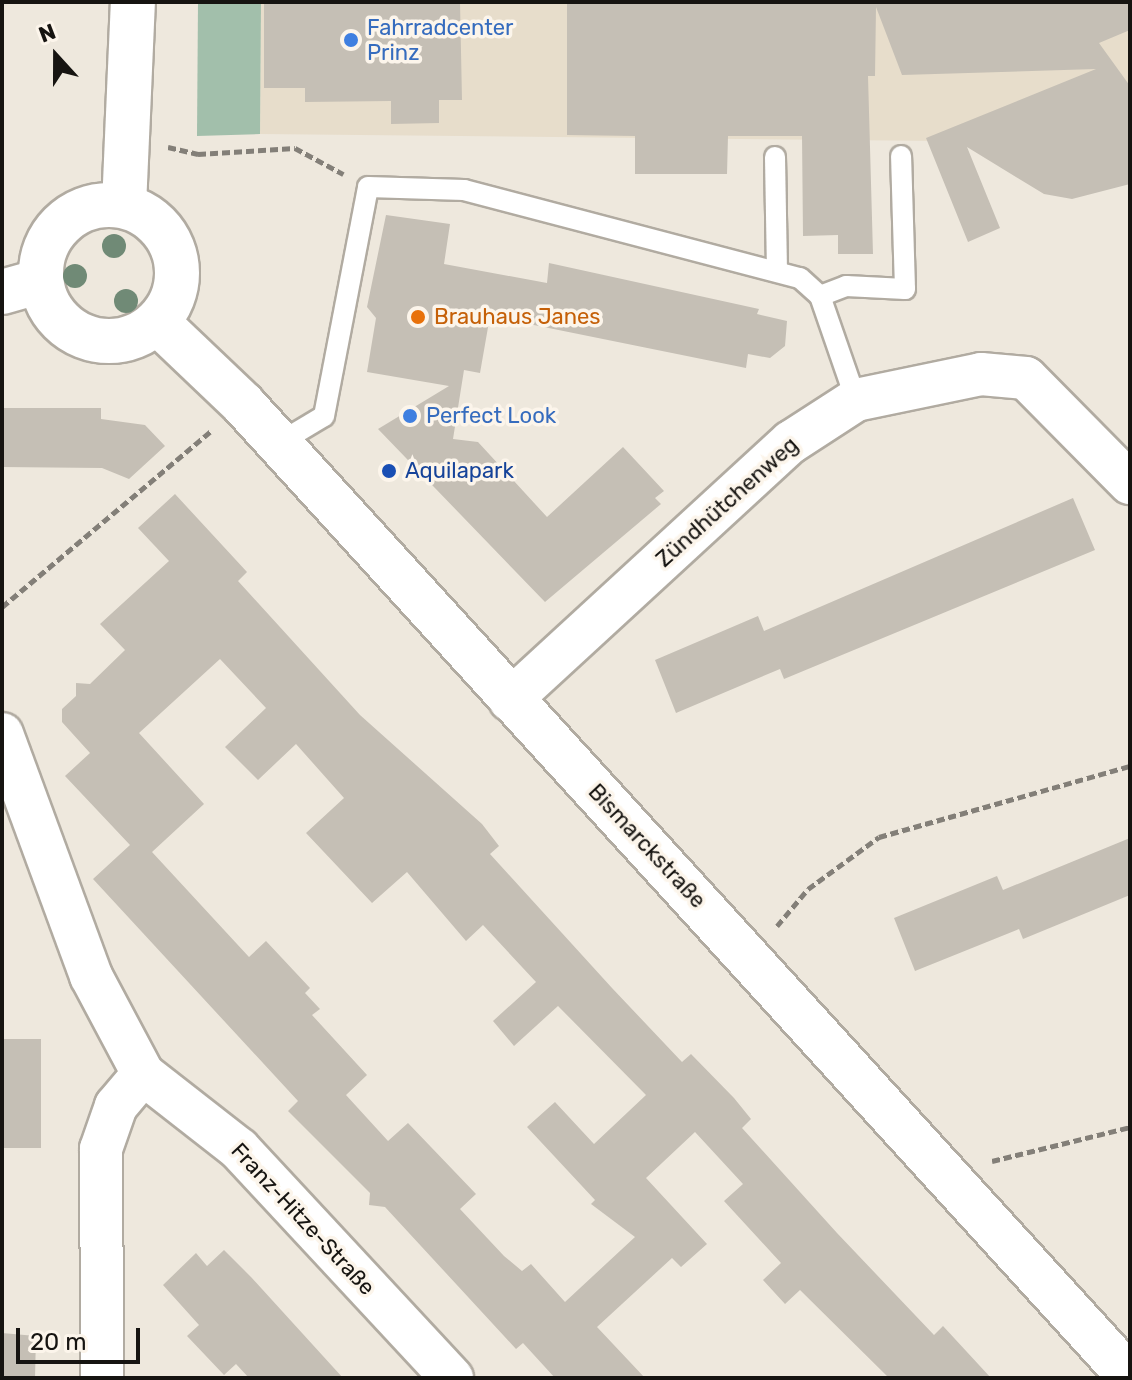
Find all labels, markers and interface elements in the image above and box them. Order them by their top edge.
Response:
place label: Fahrradcenter Prinz [367,14,513,66]
north arrow [16,16,96,96]
text: N [35,18,59,49]
marker: Fahrradcenter Prinz [342,31,360,49]
place label: Brauhaus Janes [434,304,601,330]
marker: Brauhaus Janes [409,308,427,326]
place label: Perfect Look [426,403,556,429]
marker: Perfect Look [401,407,419,425]
street label: Zündhütchenweg [651,431,803,573]
place label: Aquilapark [405,458,514,484]
marker: Aquilapark [380,462,398,480]
street label: Bismarckstraße [583,779,711,913]
street label: Franz-Hitze-Straße [226,1137,380,1301]
scale bar [20,1312,144,1362]
text: 20 m [30,1328,87,1356]

